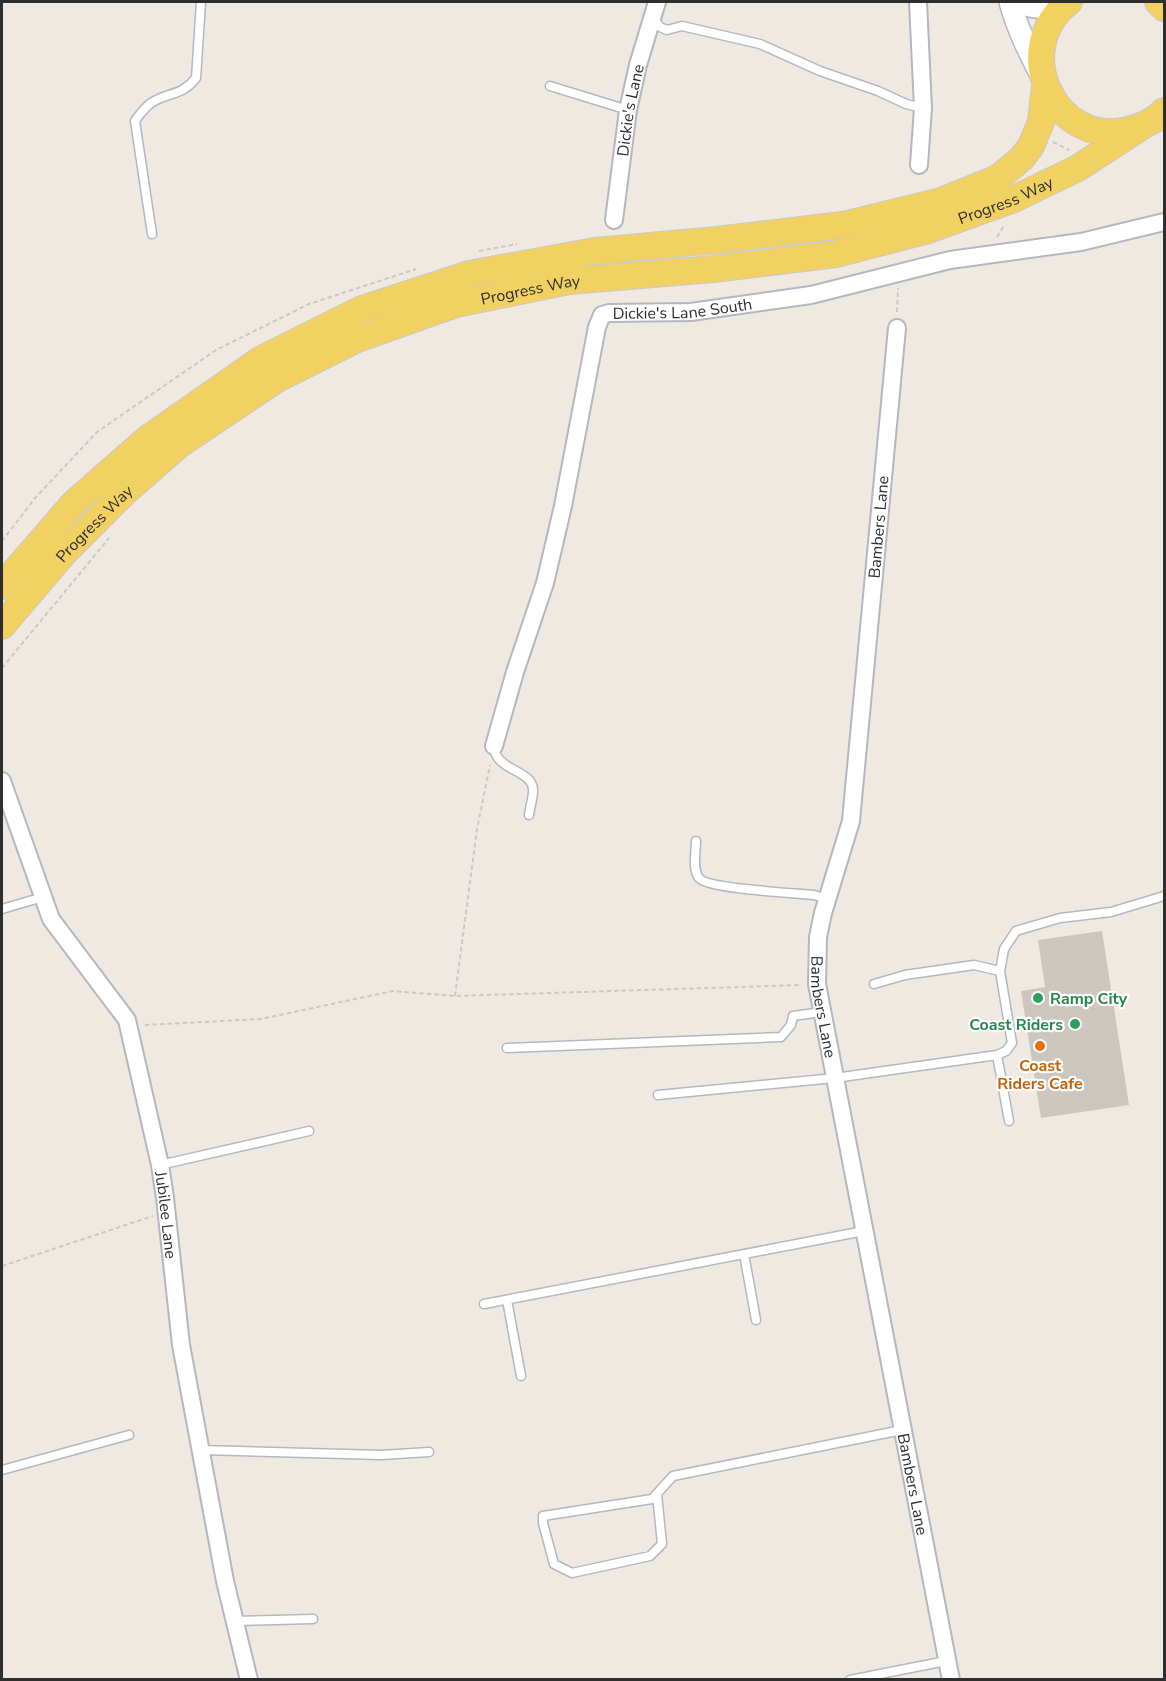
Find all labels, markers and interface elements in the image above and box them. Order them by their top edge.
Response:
street label: Dickie's Lane [612,62,650,158]
street label: Progress Way [955,171,1058,230]
street label: Progress Way [479,270,582,311]
street label: Dickie's Lane South [612,293,754,325]
street label: Bambers Lane [864,475,894,579]
street label: Progress Way [51,480,138,567]
street label: Bambers Lane [805,955,841,1060]
place label: Ramp City [1050,988,1128,1010]
marker: Ramp City [1031,991,1045,1005]
place label: Coast Riders [969,1014,1063,1036]
marker: Coast Riders [1068,1017,1082,1031]
marker: Coast Riders Cafe [1033,1039,1047,1053]
place label: Coast Riders Cafe [997,1055,1083,1095]
street label: Jubilee Lane [149,1169,182,1260]
street label: Bambers Lane [892,1431,933,1537]

